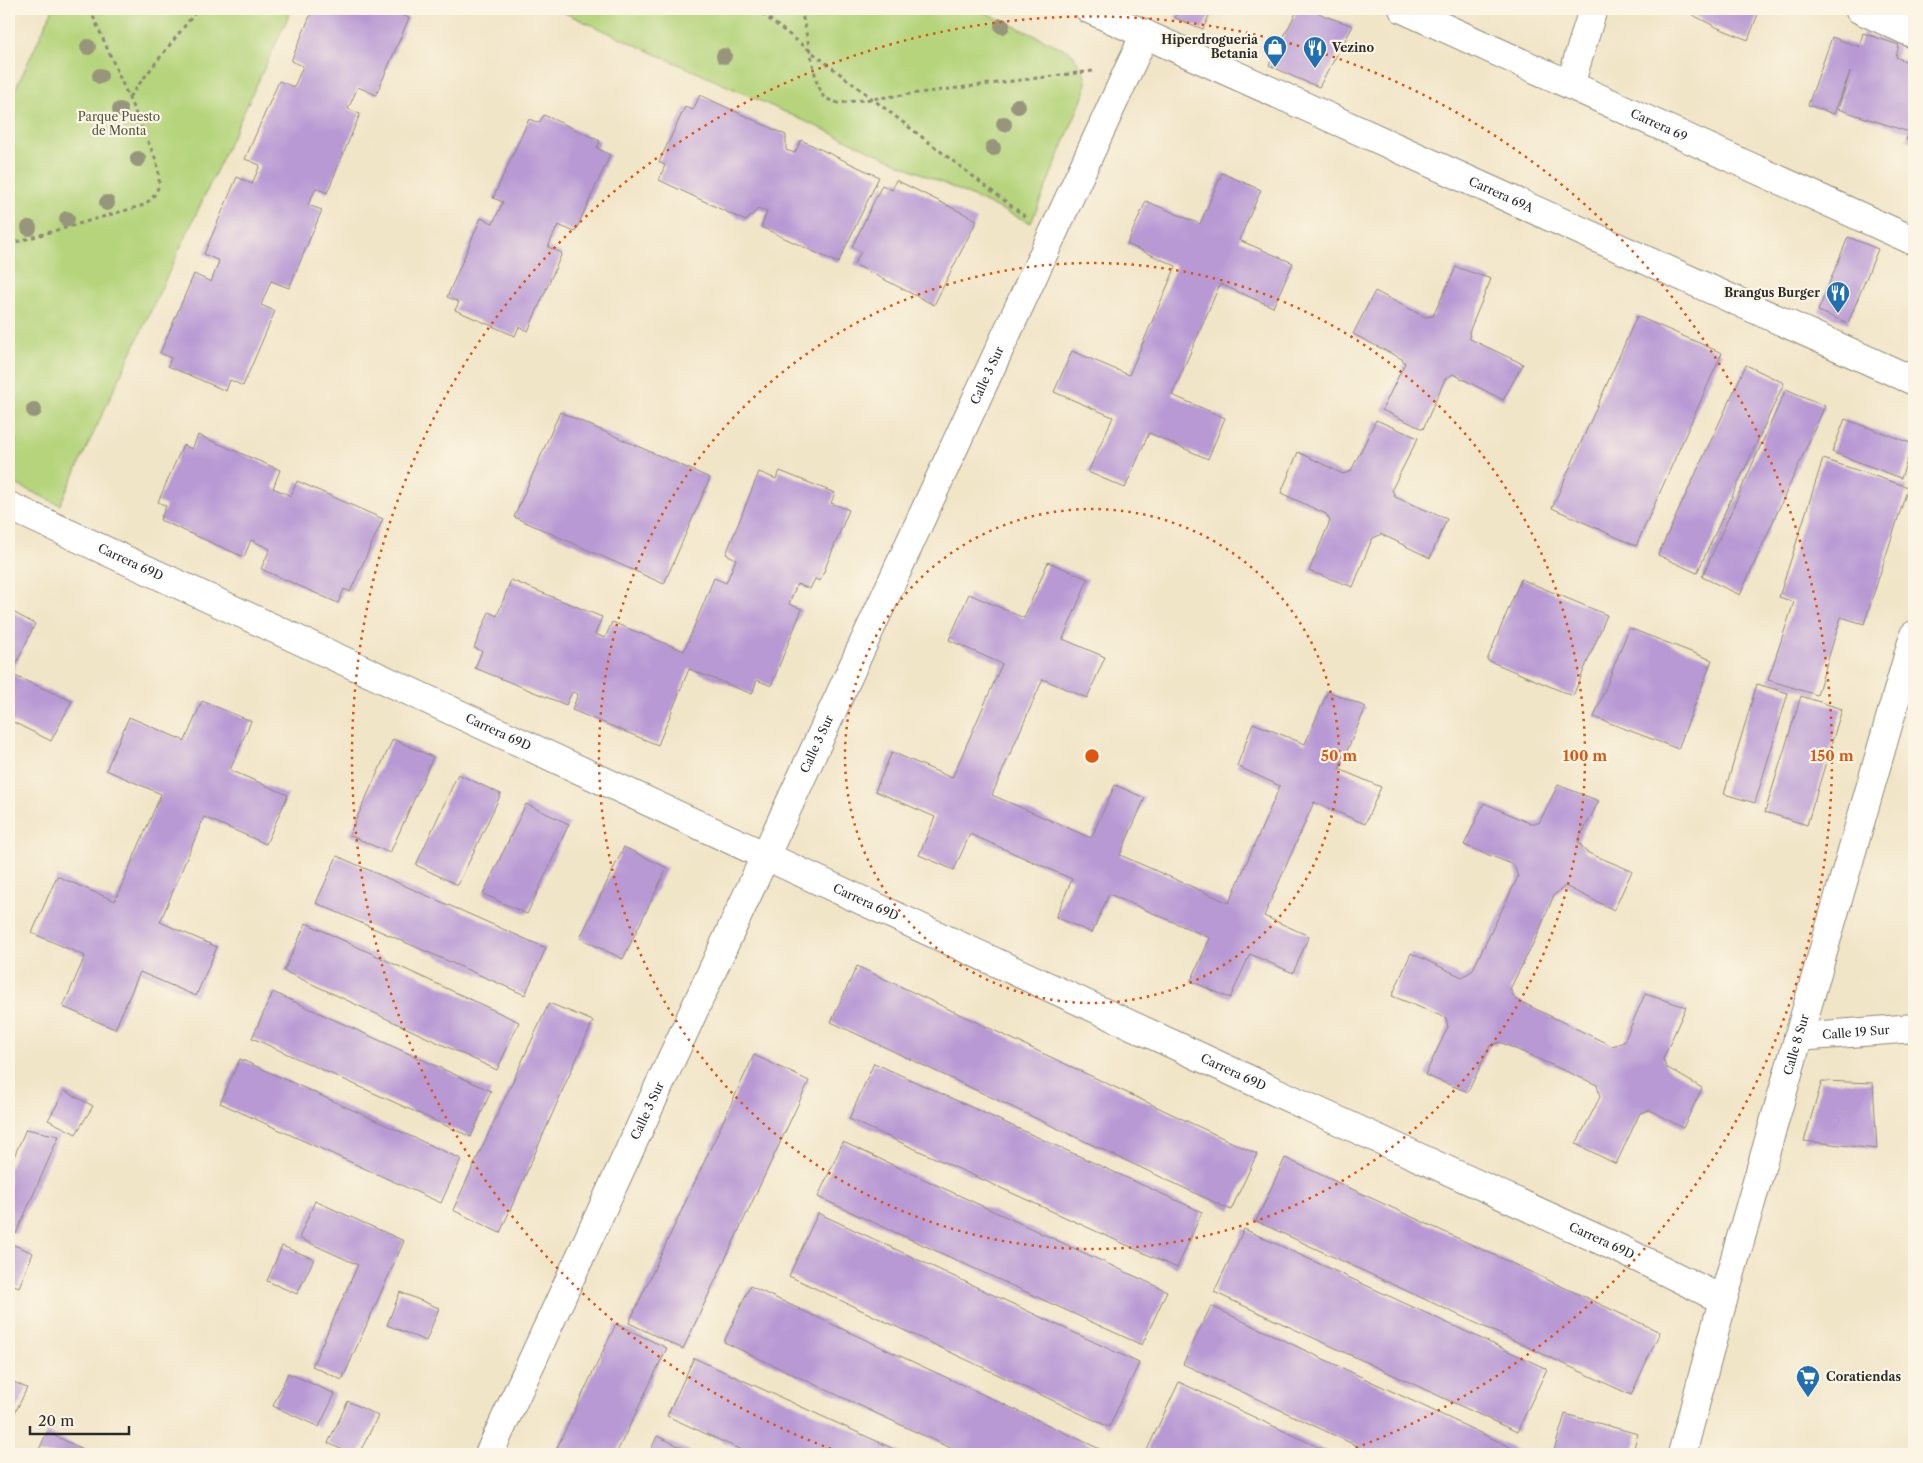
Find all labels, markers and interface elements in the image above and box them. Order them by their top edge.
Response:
place label: Hiperdrogueria Betania [1161,32,1259,61]
shop icon: Hiperdrogueria Betania [1262,34,1288,68]
restaurant icon: Vezino [1302,35,1328,69]
place label: Vezino [1331,40,1375,55]
street label: Carrera 69 [1628,105,1690,144]
park label: Parque Puesto de Monta [78,109,160,138]
street label: Carrera 69A [1467,173,1537,216]
restaurant icon: Brangus Burger [1825,280,1851,314]
place label: Brangus Burger [1724,285,1820,300]
street label: Calle 3 Sur [967,344,1007,407]
street label: Carrera 69D [96,540,166,584]
street label: Carrera 69D [463,710,534,754]
street label: Calle 3 Sur [797,713,836,775]
text: 50 m [1321,746,1357,765]
text: 100 m [1563,746,1607,765]
text: 150 m [1810,746,1854,765]
centre of rings [1083,747,1101,765]
street label: Carrera 69D [831,880,901,924]
street label: Calle 8 Sur [1780,1012,1812,1077]
street label: Calle 19 Sur [1821,1022,1890,1042]
street label: Carrera 69D [1198,1050,1269,1094]
street label: Calle 3 Sur [627,1079,667,1142]
street label: Carrera 69D [1567,1219,1637,1262]
supermarket icon: Coratiendas [1795,1364,1821,1398]
place label: Coratiendas [1826,1369,1901,1384]
scale bar [30,1403,129,1435]
text: 20 m [38,1411,74,1430]

